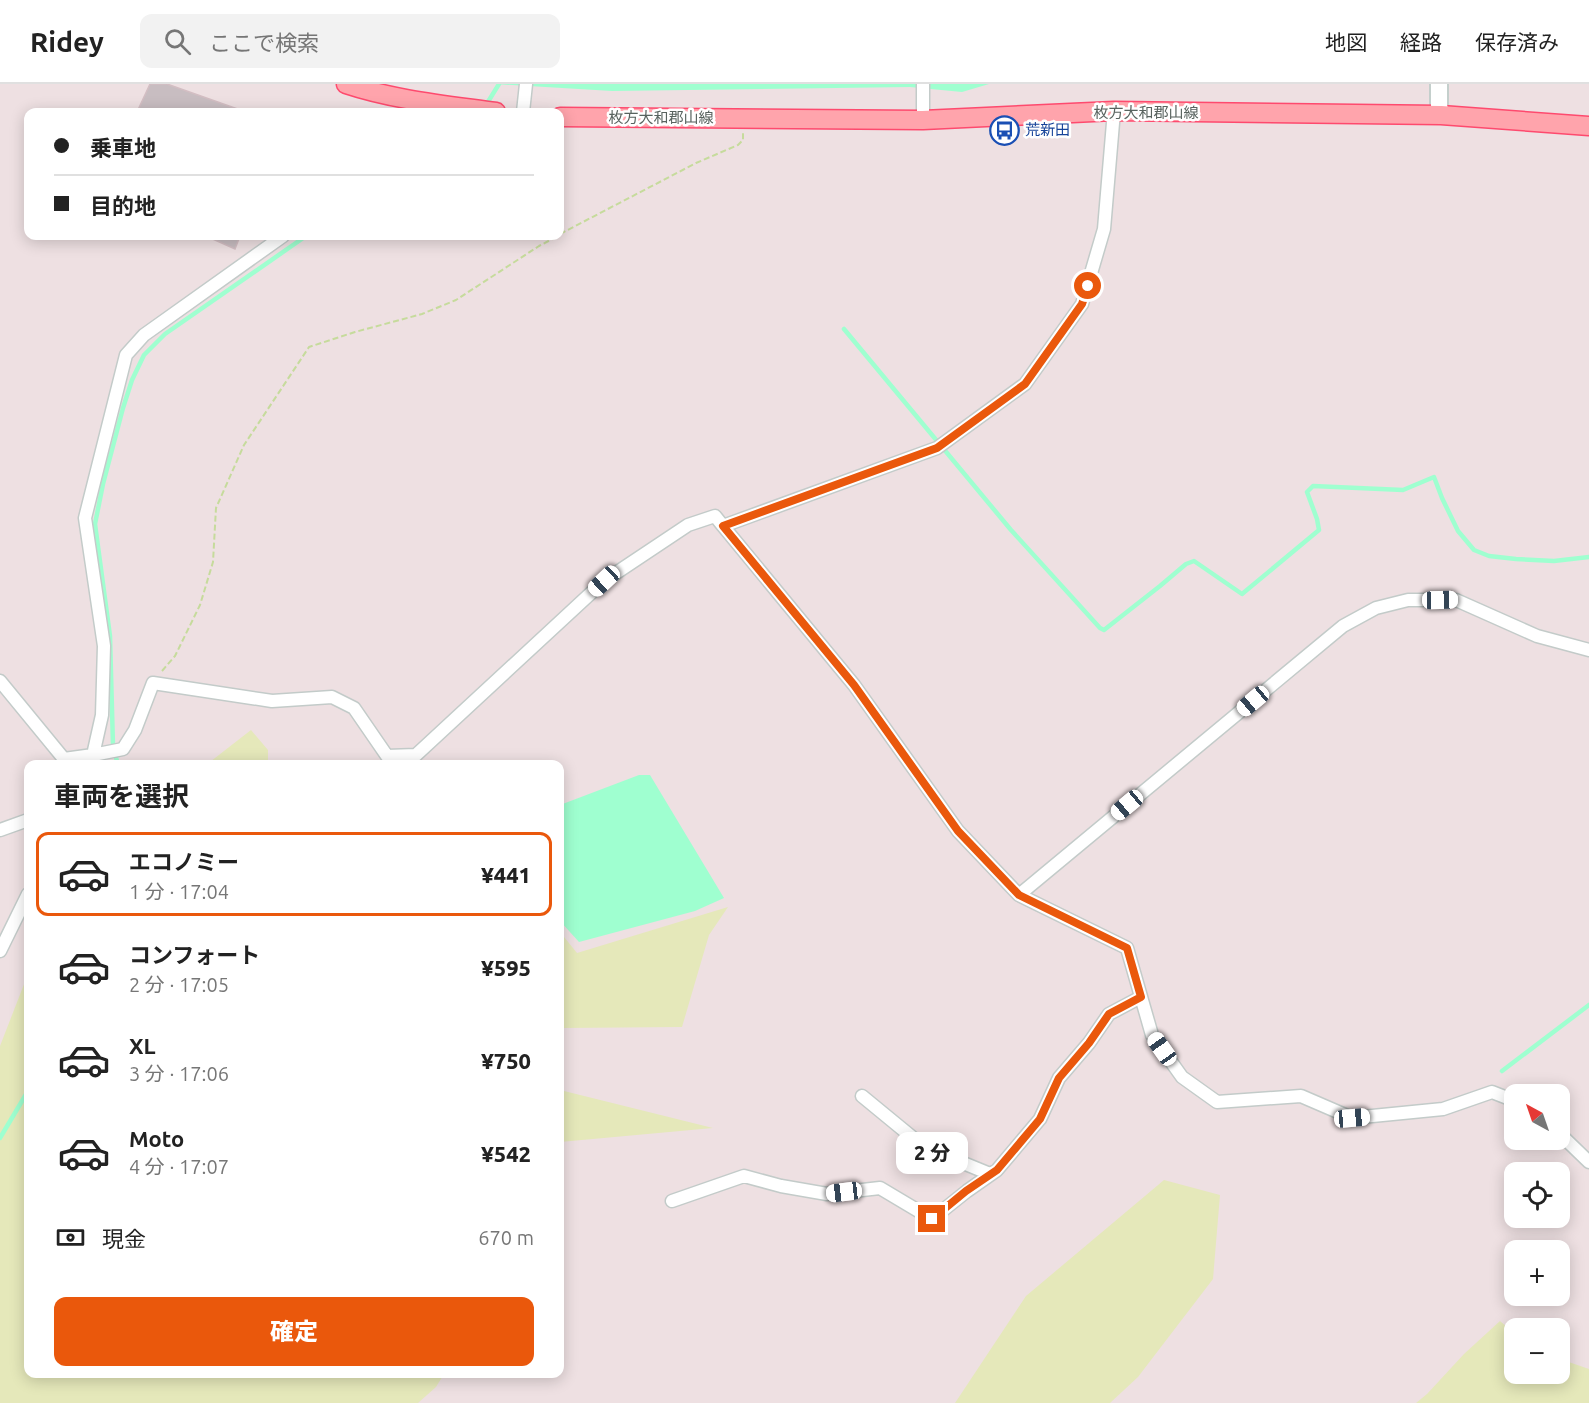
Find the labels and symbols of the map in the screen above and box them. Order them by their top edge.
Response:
street label: 枚方大和郡山線 [1093,104,1199,121]
street label: 枚方大和郡山線 [608,109,714,126]
bus stop icon: 荒新田 [988,114,1020,146]
place label: 荒新田 [1025,121,1070,138]
route start [1074,272,1101,299]
car [585,562,623,600]
car [1422,591,1458,609]
car [1233,683,1273,719]
car [1107,787,1147,823]
car [1144,1029,1180,1069]
north arrow [1504,1084,1570,1150]
car [1333,1107,1371,1129]
callout: 2 分 [896,1132,968,1174]
car [825,1181,863,1203]
route end [918,1205,945,1232]

